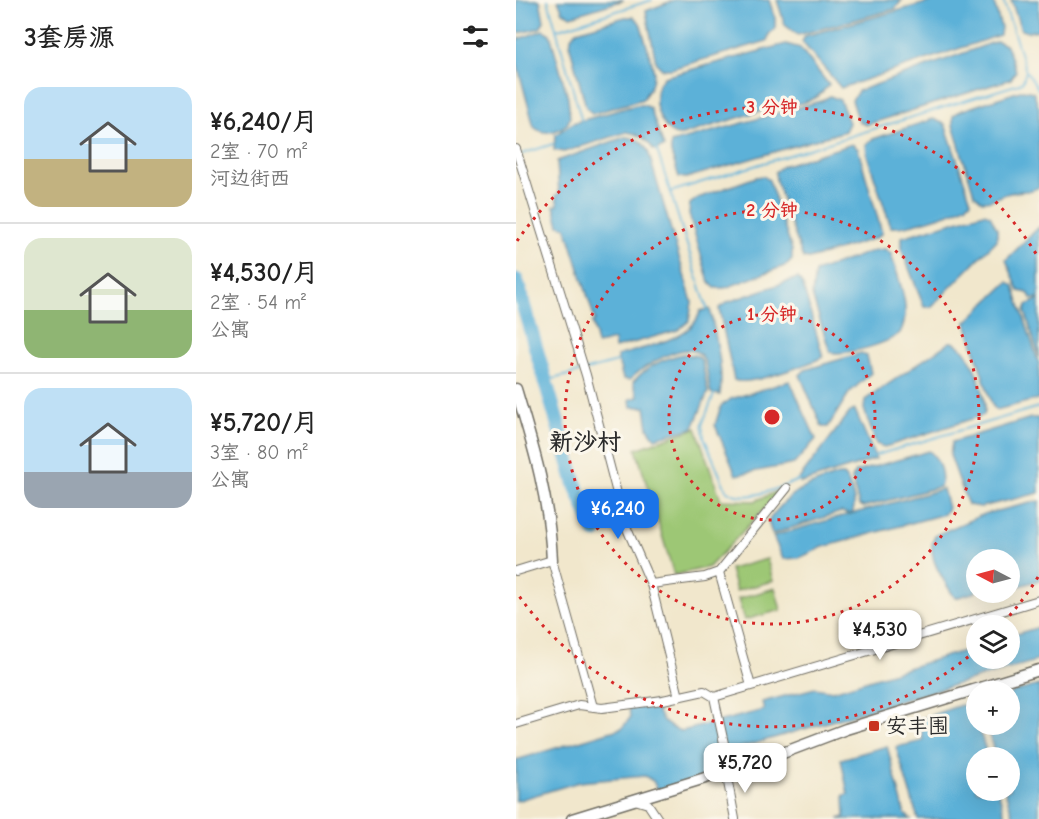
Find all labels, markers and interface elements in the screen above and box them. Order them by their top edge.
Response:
icon: filters [459,20,492,53]
text: 3套房源 [24,23,115,53]
text: 3 分钟 [746,97,798,118]
text: ¥6,240/月 [210,107,318,137]
icon: home [72,111,144,183]
text: 2室 · 70 m² [210,140,307,163]
text: 河边街西 [210,167,290,190]
text: 2 分钟 [746,200,798,221]
text: ¥4,530/月 [210,258,319,288]
icon: home [72,262,144,334]
text: 2室 · 54 m² [210,291,306,314]
text: 1 分钟 [747,304,797,325]
text: 公寓 [210,318,250,341]
centre of rings [762,407,782,427]
text: ¥5,720/月 [210,408,318,438]
icon: home [72,412,144,484]
district label: 新沙村 [549,428,621,456]
text: 3室 · 80 m² [210,441,308,464]
text: 公寓 [210,468,250,491]
pin: ¥6,240 [569,489,667,540]
text: ¥6,240 [591,497,645,520]
north arrow [966,549,1020,603]
map controls [966,549,1020,801]
pin: ¥4,530 [831,610,929,661]
button: layers [966,615,1020,669]
text: ¥4,530 [853,618,907,641]
button: + [966,681,1020,735]
place label: 安丰围 [886,714,949,738]
marker: 安丰围 [867,719,881,733]
pin: ¥5,720 [696,743,794,794]
button: − [966,747,1020,801]
text: ¥5,720 [718,751,772,774]

